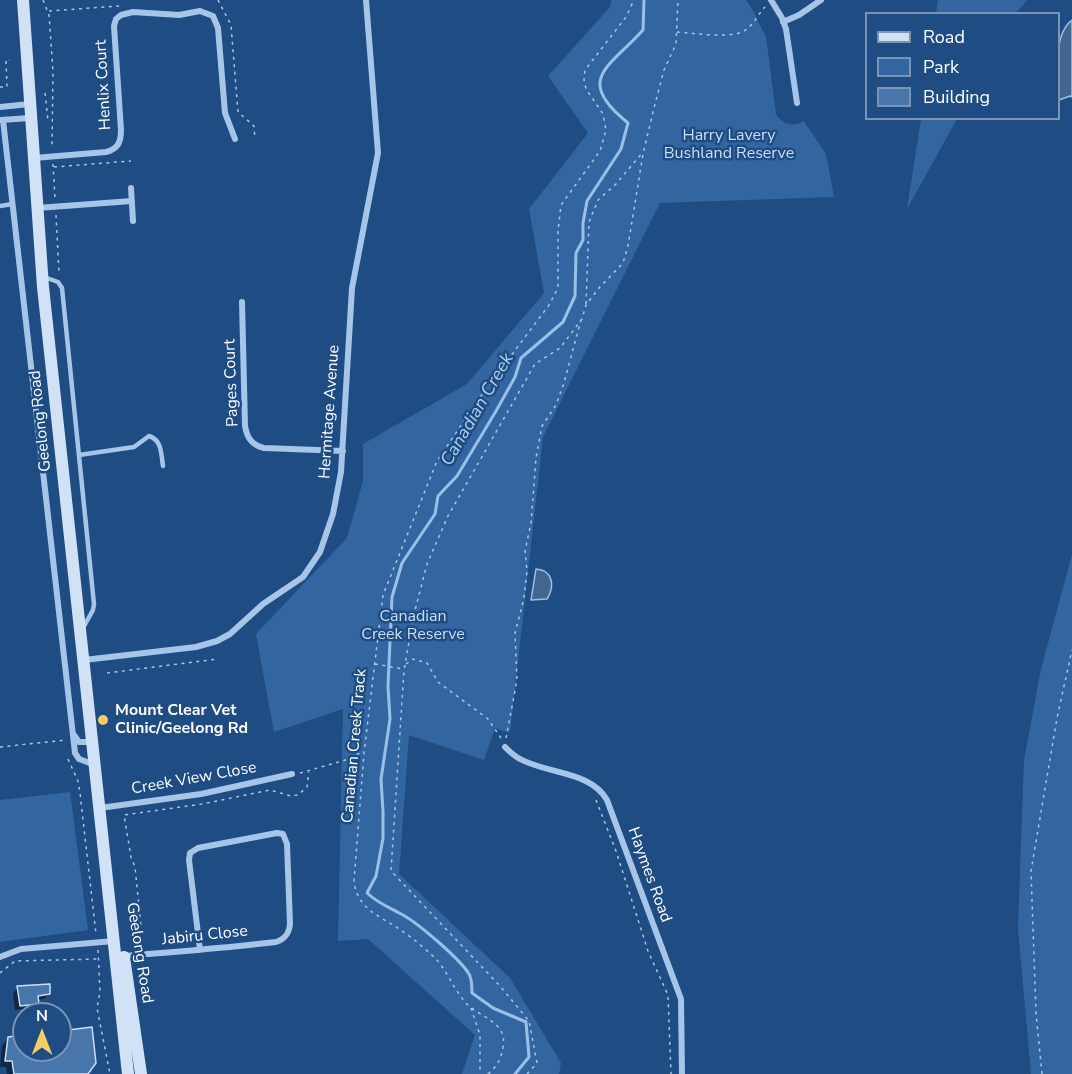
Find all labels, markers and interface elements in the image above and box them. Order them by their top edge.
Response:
legend [865,12,1060,120]
text: Road [923,25,965,49]
street label: Henlix Court [92,39,116,131]
text: Park [923,55,959,79]
text: Building [923,85,990,109]
park label: Harry Lavery Bushland Reserve [664,126,794,164]
street label: Pages Court [221,339,243,427]
street label: Hermitage Avenue [316,344,344,480]
water label: Canadian Creek [437,350,519,470]
street label: Geelong Road [26,369,56,473]
park label: Canadian Creek Reserve [361,607,465,645]
street label: Canadian Creek Track [339,668,371,824]
place label: Mount Clear Vet Clinic/Geelong Rd [115,701,248,739]
marker: Mount Clear Vet Clinic/Geelong Rd [96,713,110,727]
street label: Creek View Close [130,759,258,799]
street label: Haymes Road [623,825,675,925]
street label: Geelong Road [122,901,156,1005]
street label: Jabiru Close [161,922,249,950]
north arrow [12,1002,72,1062]
text: N [36,1005,48,1027]

